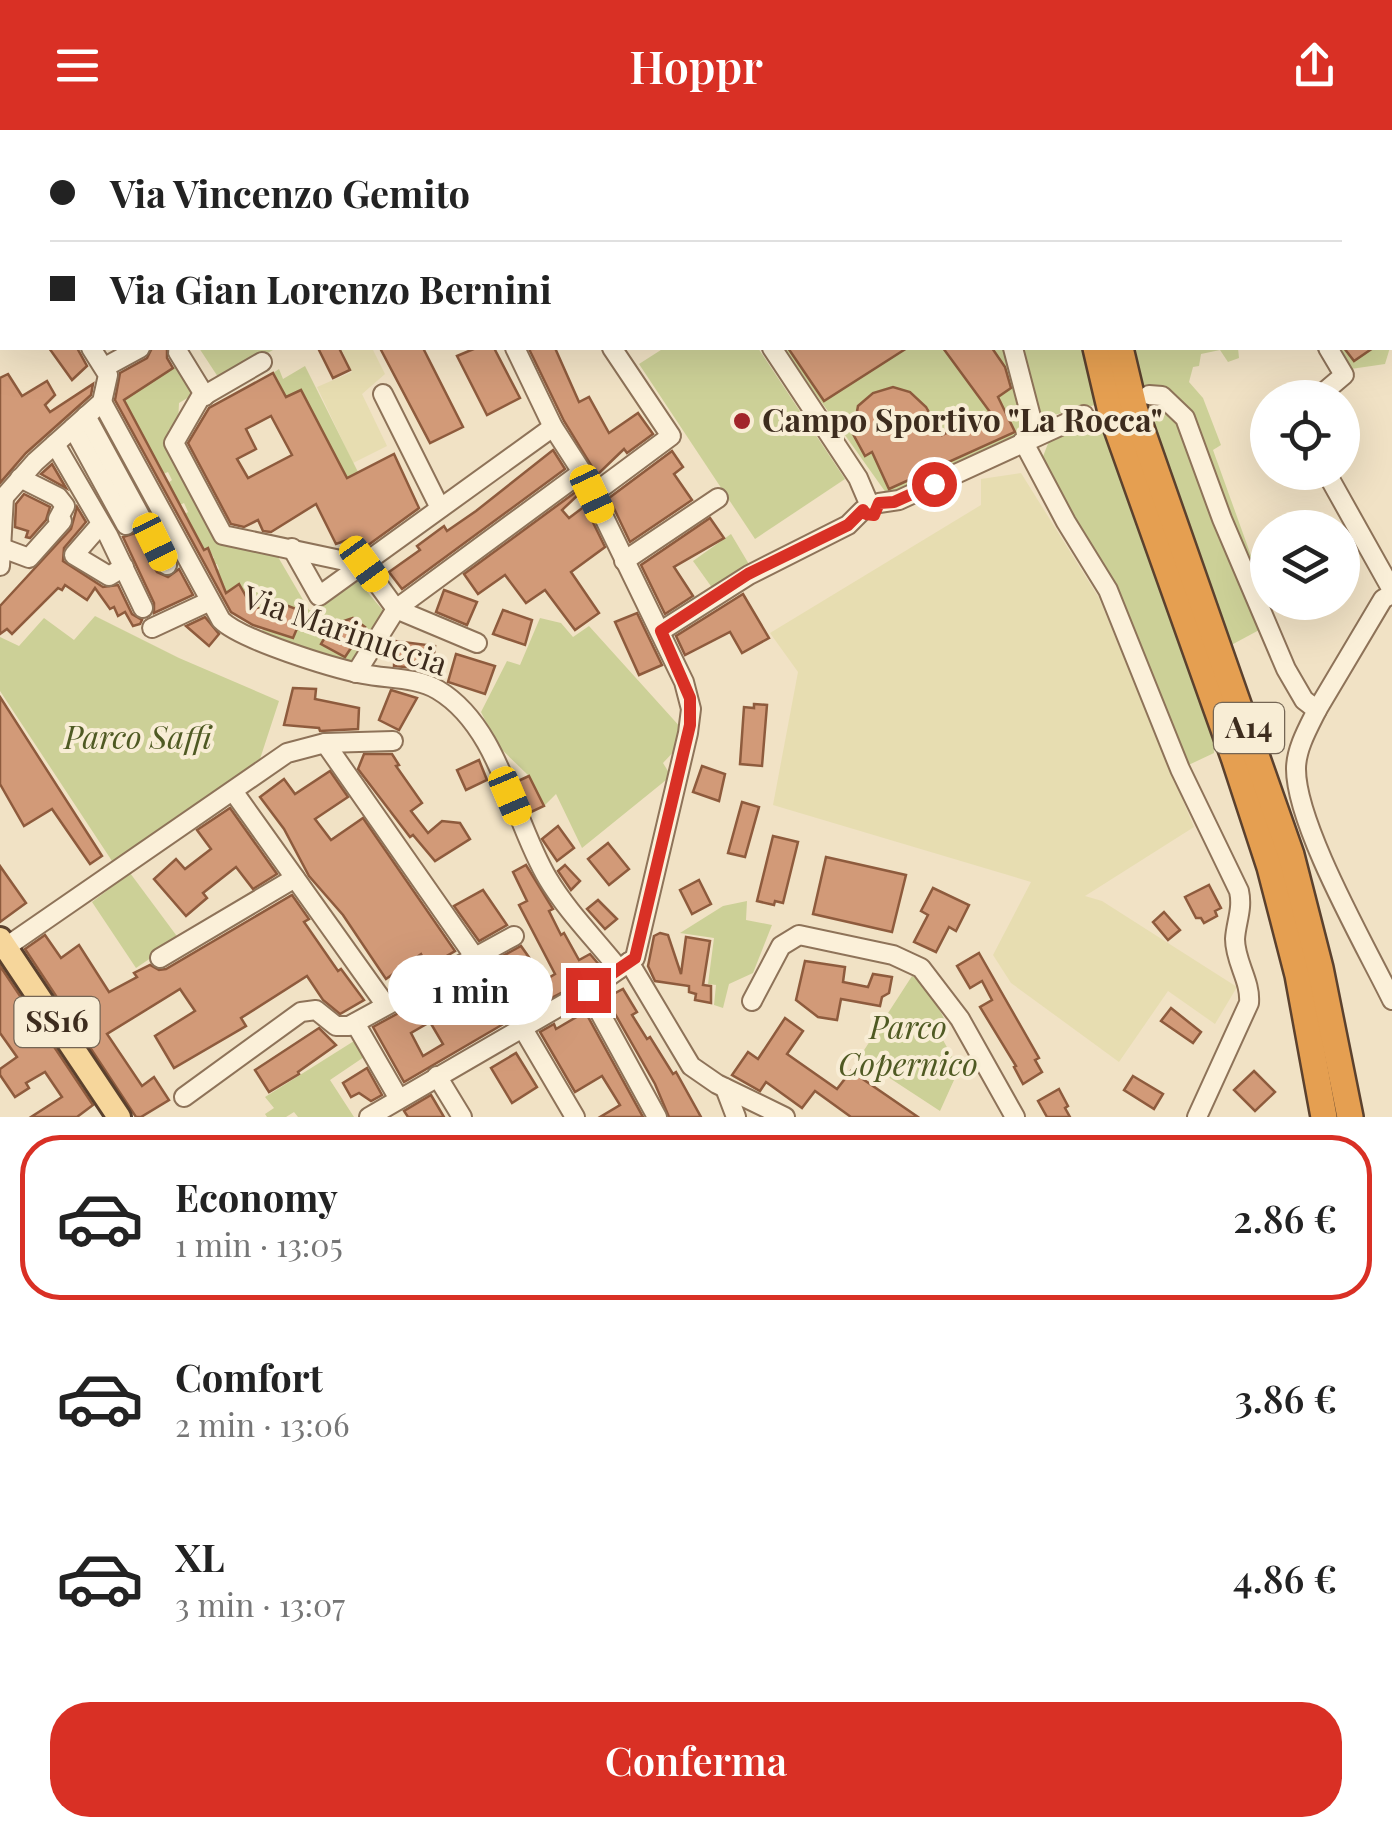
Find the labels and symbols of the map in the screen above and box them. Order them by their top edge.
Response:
place label: Campo Sportivo "La Rocca" [762,397,1162,440]
marker: Campo Sportivo "La Rocca" [731,410,753,432]
car [566,460,618,528]
route start [912,462,957,507]
car [128,508,182,576]
car [334,531,394,597]
street label: Via Marinuccia [237,573,454,684]
road number: A14 [1214,703,1284,753]
park label: Parco Saffi [62,714,213,757]
car [484,763,536,829]
callout: 1 min [388,955,553,1025]
route end [566,968,611,1013]
road number: SS16 [15,997,100,1047]
park label: Parco Copernico [838,1004,978,1084]

